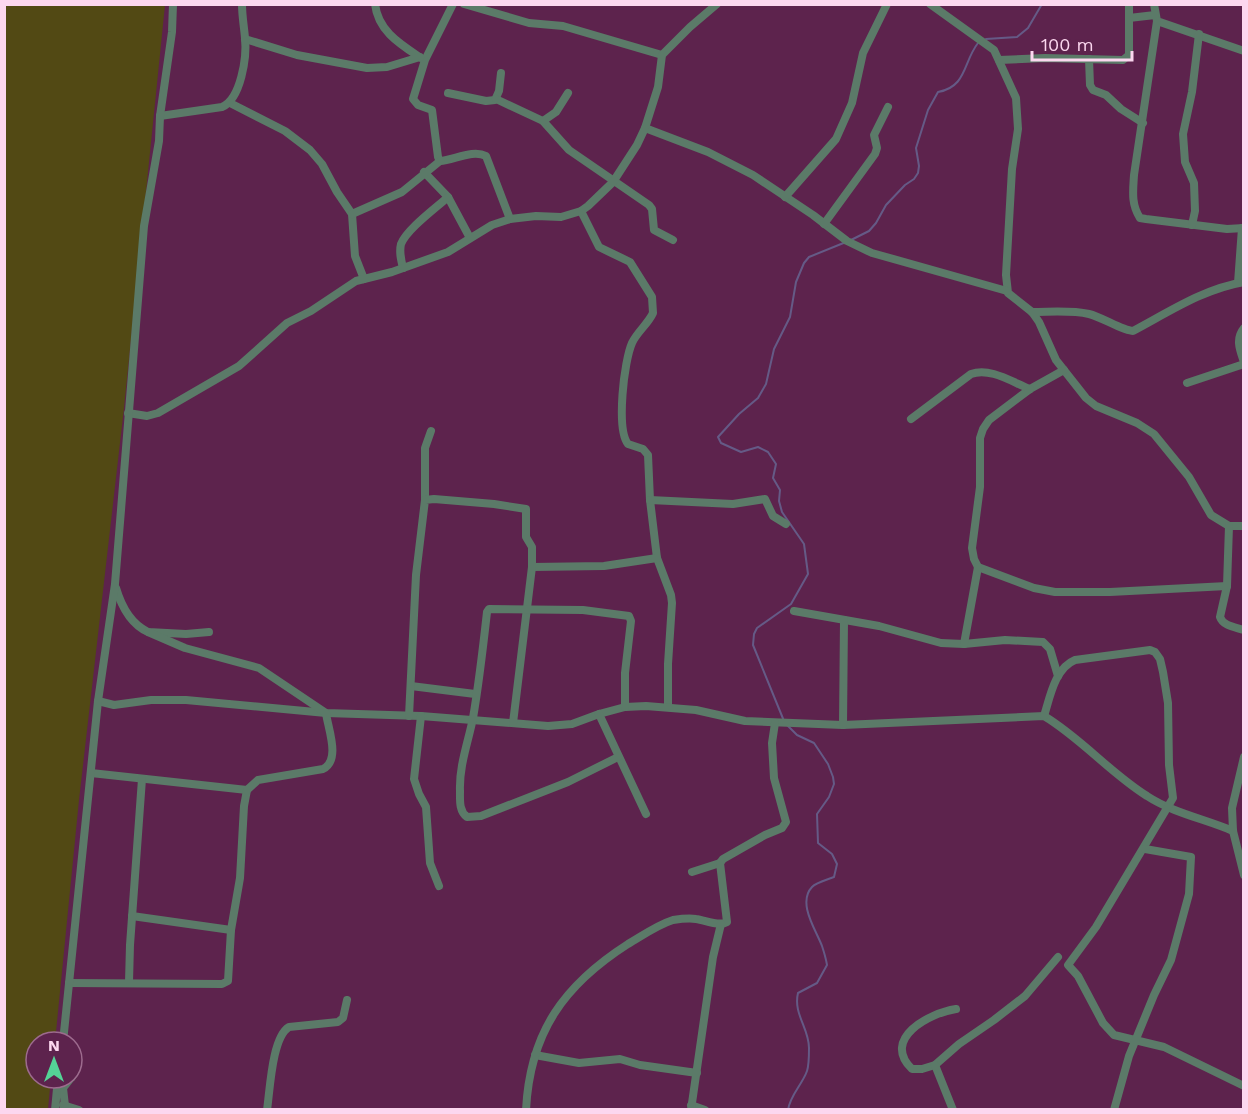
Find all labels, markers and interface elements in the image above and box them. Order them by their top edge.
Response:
scale bar [1032,24,1132,62]
text: 100 m [1041,34,1094,55]
north arrow [24,1030,84,1090]
text: N [48,1036,60,1055]

